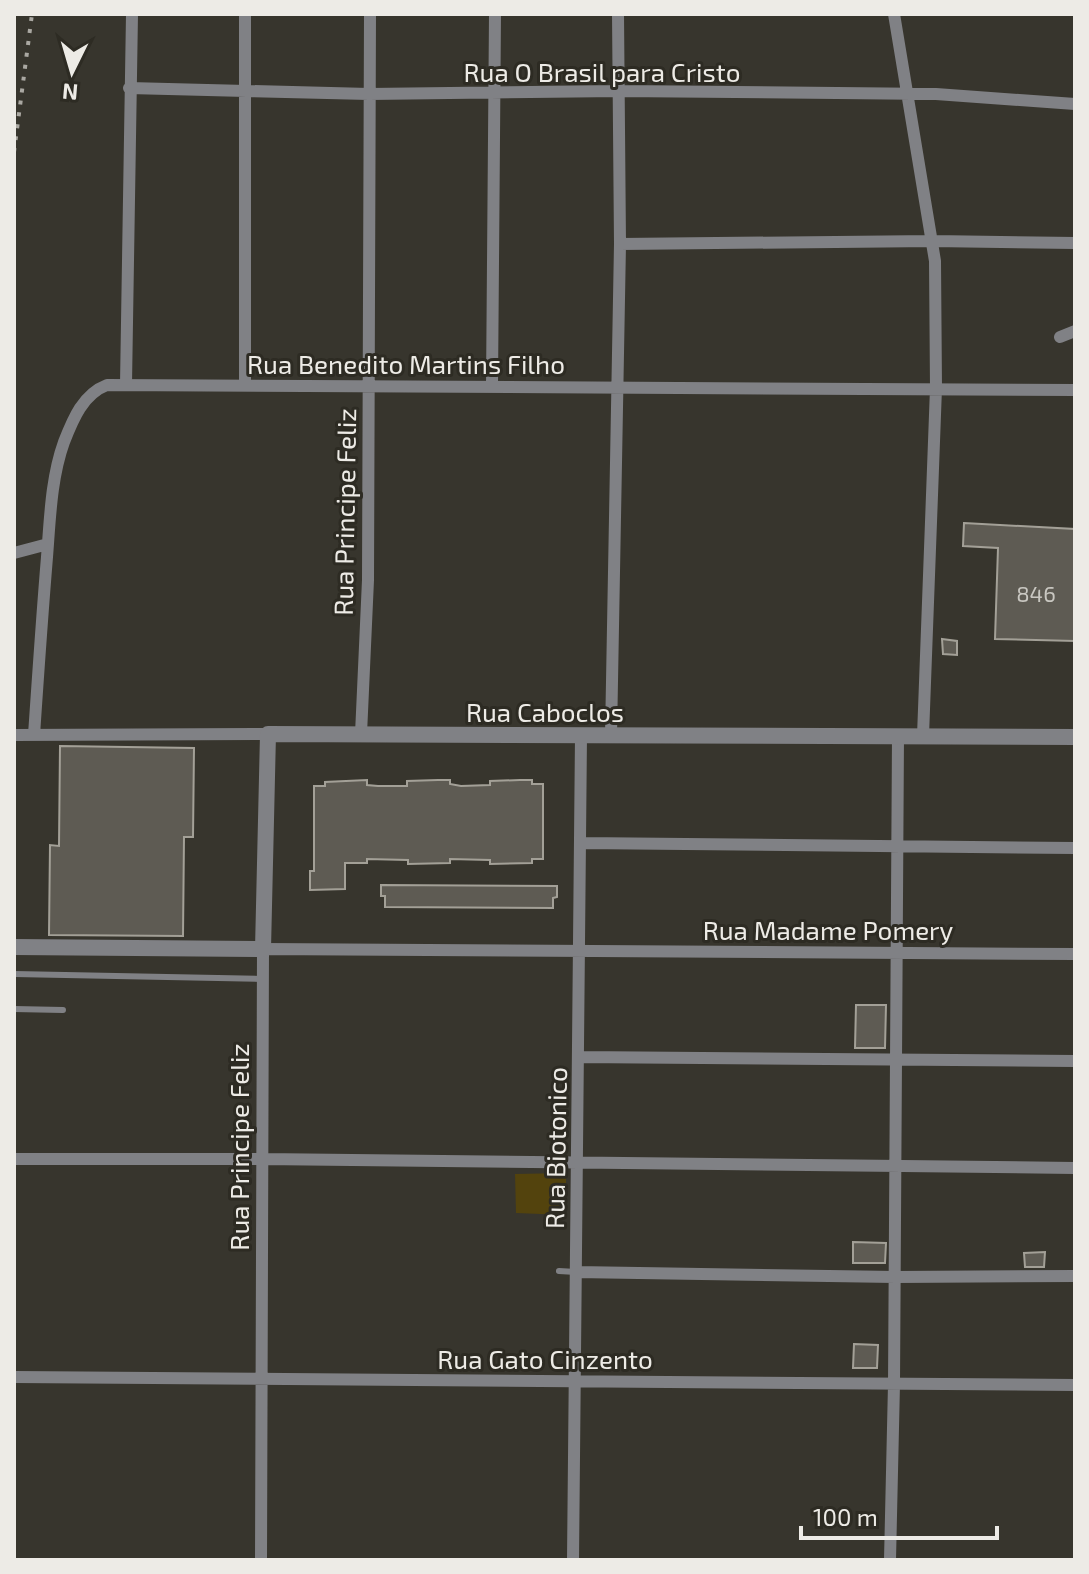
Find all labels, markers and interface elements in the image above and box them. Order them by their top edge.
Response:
north arrow [32,32,112,112]
street label: Rua O Brasil para Cristo [464,56,740,87]
text: N [61,79,79,107]
street label: Rua Benedito Martins Filho [247,348,565,379]
street label: Rua Principe Feliz [327,408,361,616]
house number: 846 [1016,580,1056,606]
street label: Rua Caboclos [466,696,624,727]
street label: Rua Madame Pomery [703,914,954,945]
street label: Rua Principe Feliz [223,1043,254,1251]
street label: Rua Biotonico [538,1067,572,1229]
street label: Rua Gato Cinzento [437,1343,653,1374]
scale bar [801,1490,997,1540]
text: 100 m [813,1502,878,1531]

